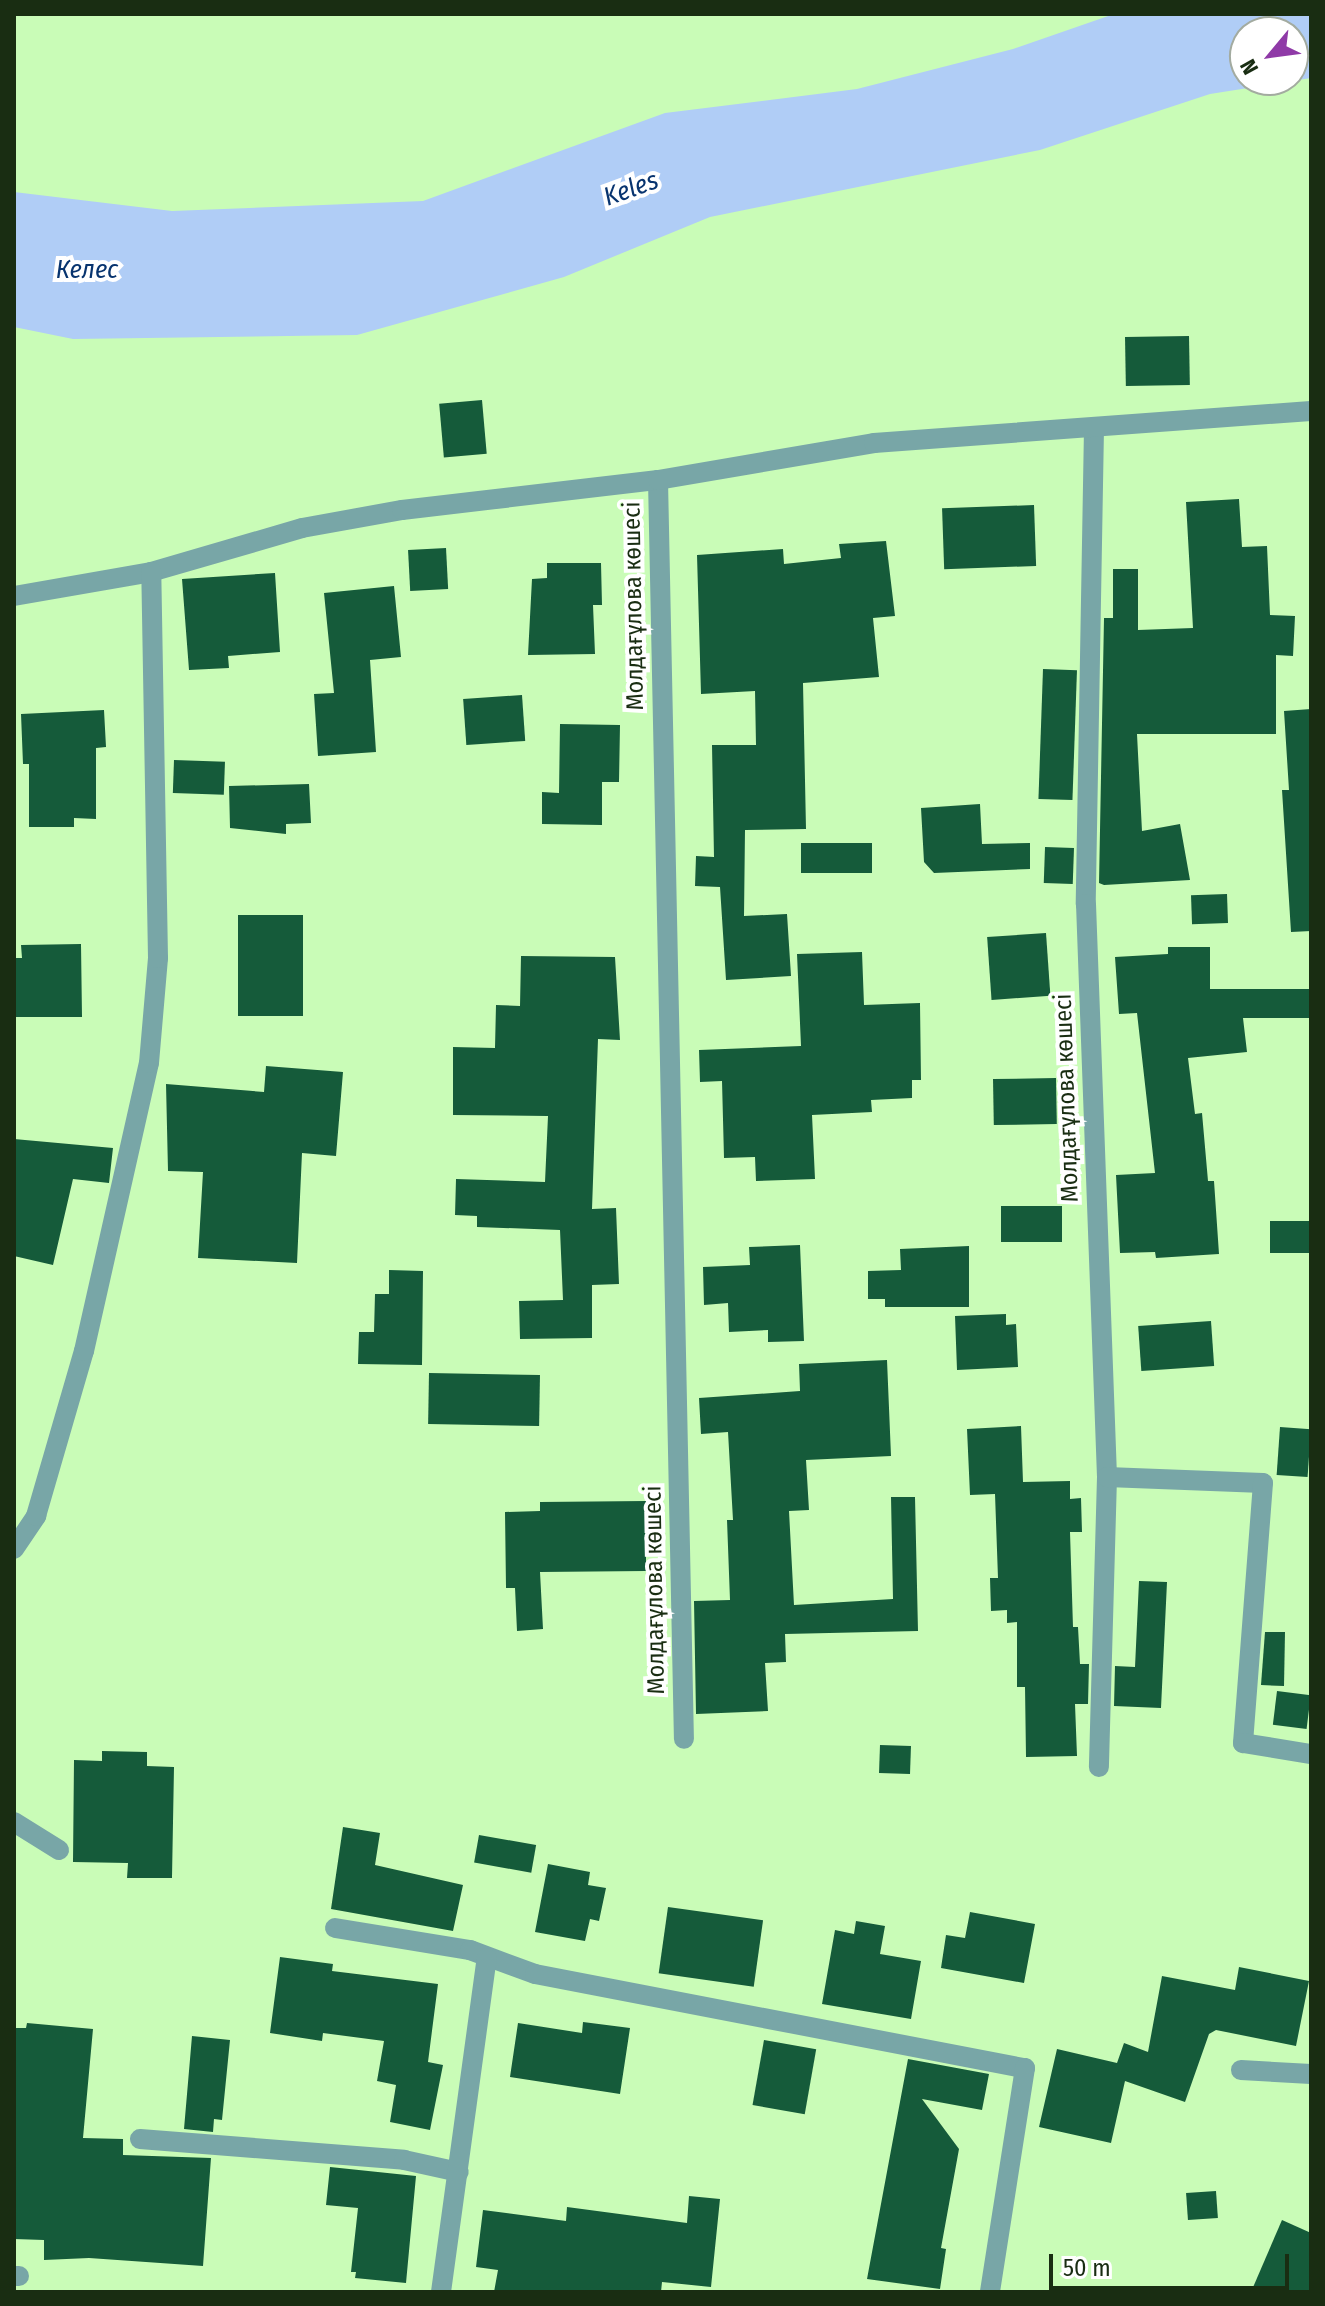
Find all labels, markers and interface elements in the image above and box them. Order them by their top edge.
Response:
north arrow [1229,16,1309,96]
text: N [1234,55,1264,79]
water label: Keles [599,165,663,213]
water label: Келес [56,254,118,286]
street label: Молдағұлова көшесі [618,501,650,711]
street label: Молдағұлова көшесі [1049,993,1085,1203]
street label: Молдағұлова көшесі [639,1485,671,1695]
scale bar [1053,2238,1293,2288]
text: 50 m [1063,2254,1111,2282]

